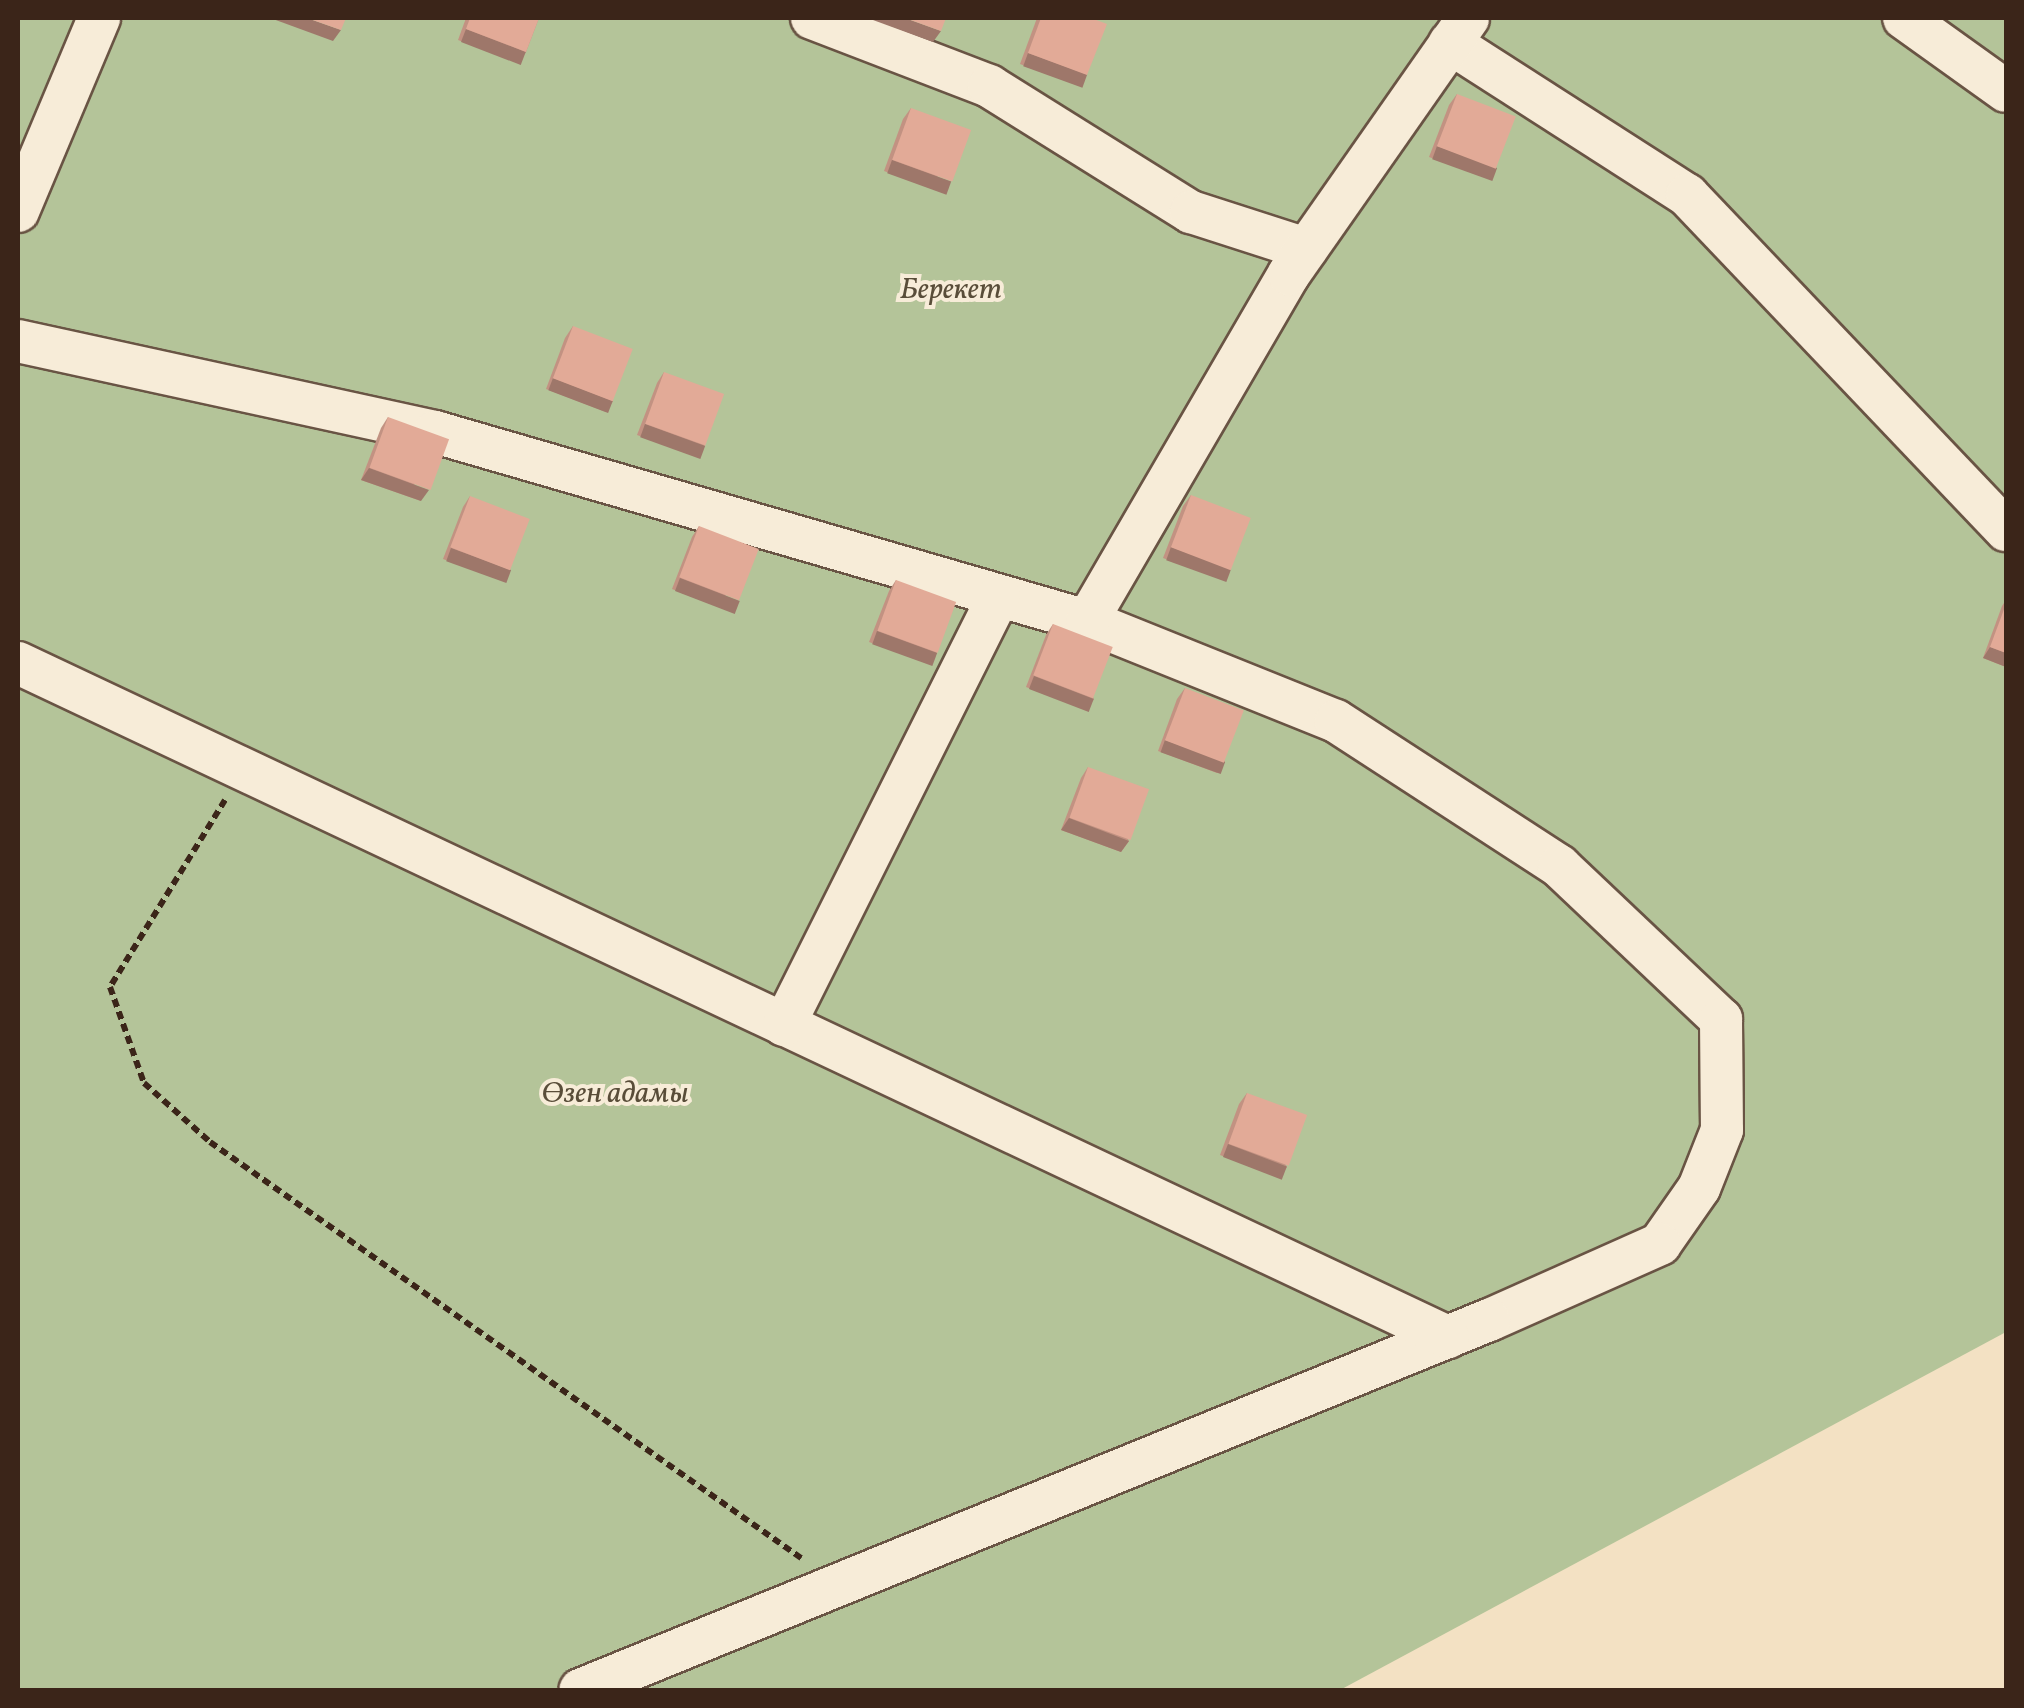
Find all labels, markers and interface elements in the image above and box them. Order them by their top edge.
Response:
park label: Берекет [900,272,1002,308]
park label: Өзен адамы [541,1076,689,1112]

